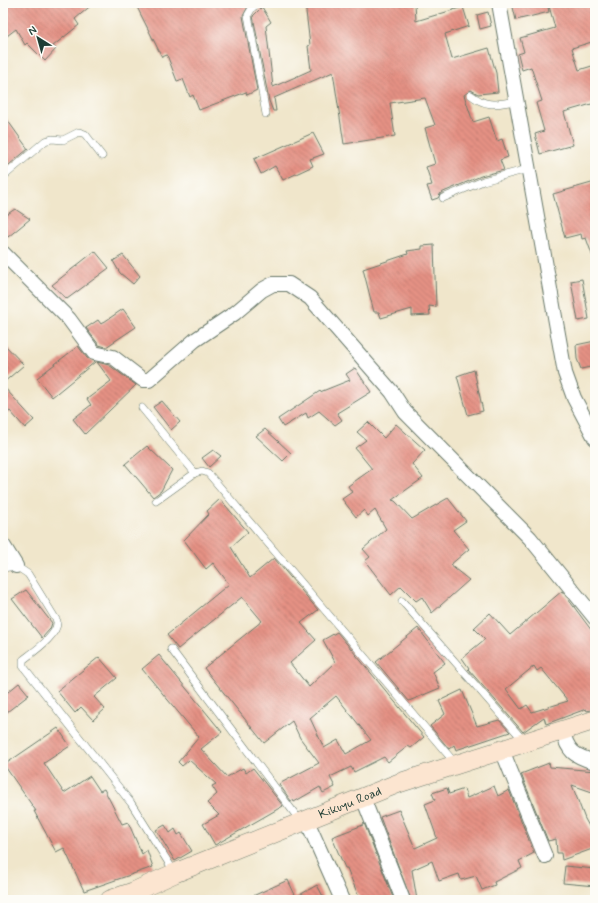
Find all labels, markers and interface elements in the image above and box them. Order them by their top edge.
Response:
north arrow [18,18,58,58]
text: N [25,23,40,39]
street label: Kikuyu Road [316,782,384,823]

